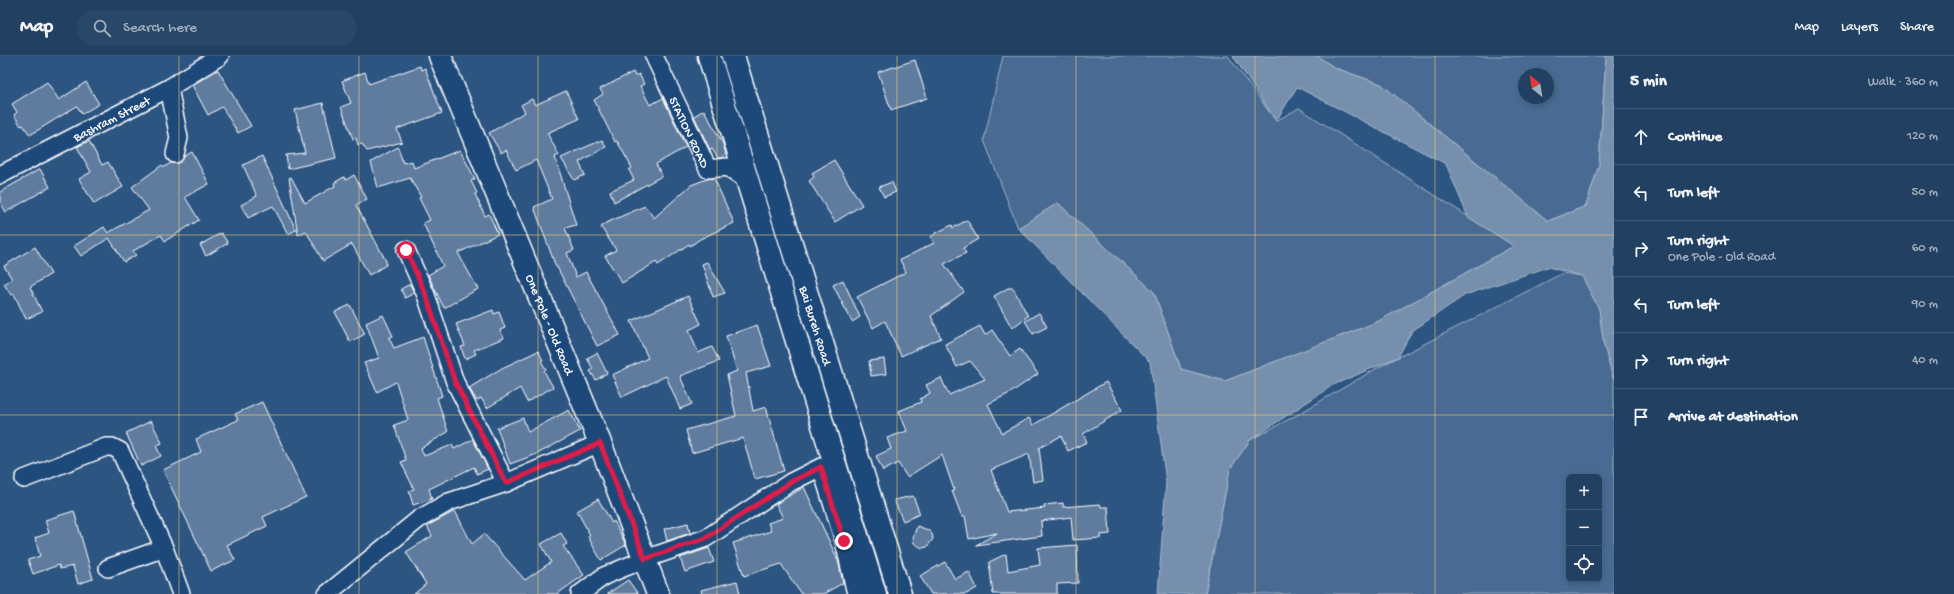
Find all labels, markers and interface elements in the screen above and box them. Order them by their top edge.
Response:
search box [77,10,357,46]
text: Map [20,16,53,39]
icon: search [91,17,113,39]
text: Search here [123,19,197,37]
text: Map [1795,19,1819,36]
text: Layers [1841,19,1878,36]
text: Share [1900,19,1934,36]
north arrow [1518,68,1554,104]
text: 5 min [1630,72,1667,92]
text: Walk · 360 m [1868,75,1938,90]
street label: Bashram Street [70,93,155,146]
street label: STATION ROAD [665,95,712,171]
icon: ahead [1630,126,1652,148]
text: Continue [1668,128,1722,146]
text: 120 m [1907,129,1938,144]
icon: left [1630,182,1652,204]
text: Turn left [1668,184,1719,202]
text: 50 m [1911,185,1938,200]
text: Turn right [1668,232,1728,250]
icon: right [1630,238,1652,260]
route start [397,241,415,259]
text: 60 m [1912,241,1938,256]
text: One Pole - Old Road [1668,250,1775,265]
street label: One Pole - Old Road [521,272,576,379]
street label: Bai Bureh Road [795,284,834,369]
icon: left [1630,294,1652,316]
text: Turn left [1668,296,1719,314]
text: 90 m [1912,297,1938,312]
icon: right [1630,350,1652,372]
text: Turn right [1668,352,1728,370]
text: 40 m [1912,353,1938,368]
icon: arrive [1630,406,1652,428]
text: Arrive at destination [1668,408,1798,426]
map controls [1566,474,1602,582]
button: + [1566,474,1602,510]
button: − [1566,510,1602,546]
route end [835,532,853,550]
button: locate [1566,546,1602,582]

